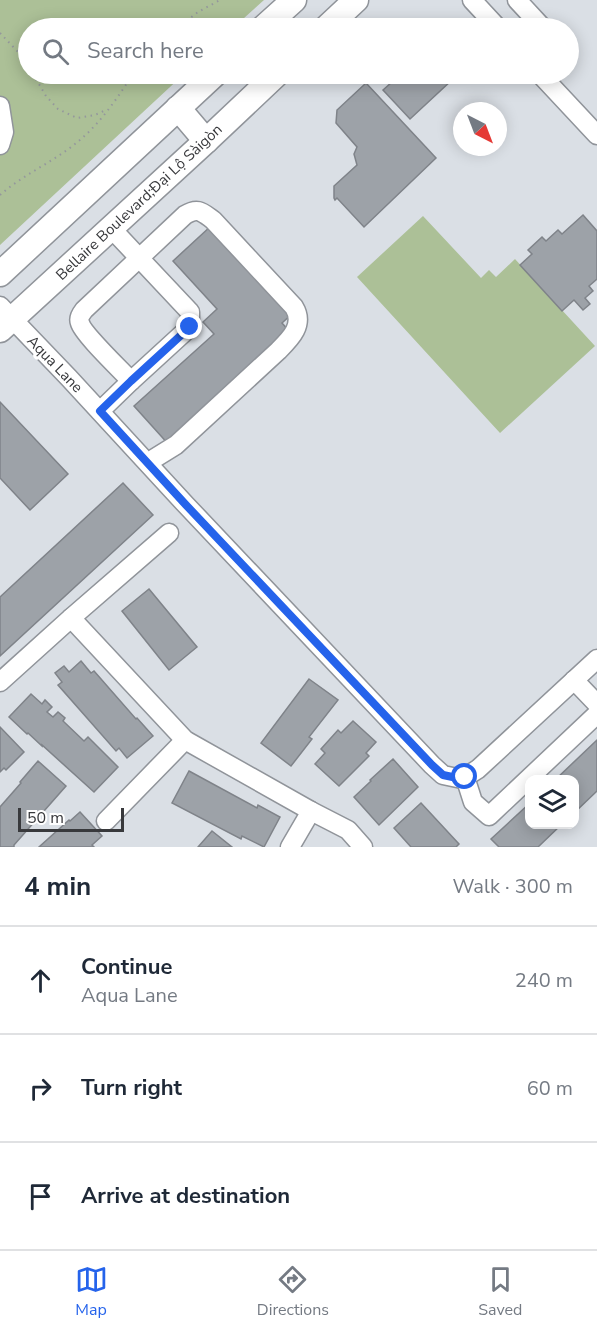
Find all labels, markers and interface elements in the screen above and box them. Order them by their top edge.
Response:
search box [18,18,579,84]
icon: search [39,35,72,68]
text: Search here [87,36,204,66]
north arrow [453,102,507,156]
street label: Bellaire Boulevard;Đại Lộ Sàigòn [51,119,227,285]
route end [176,313,202,339]
street label: Aqua Lane [23,331,87,397]
route start [451,763,477,789]
map controls [525,775,579,829]
button: layers [525,775,579,829]
scale bar [18,805,124,832]
text: 50 m [27,807,64,829]
text: 4 min [24,869,91,904]
text: Walk · 300 m [453,873,573,900]
text: Continue [81,952,172,982]
icon: ahead [24,964,57,997]
text: 240 m [515,967,573,994]
text: Aqua Lane [81,982,178,1009]
icon: right [24,1072,57,1105]
text: Turn right [81,1073,182,1103]
text: 60 m [527,1075,573,1102]
icon: arrive [24,1180,57,1213]
text: Arrive at destination [81,1181,290,1211]
tab: Map [75,1263,108,1321]
tab: Directions [257,1263,329,1321]
tab: Saved [478,1263,522,1321]

